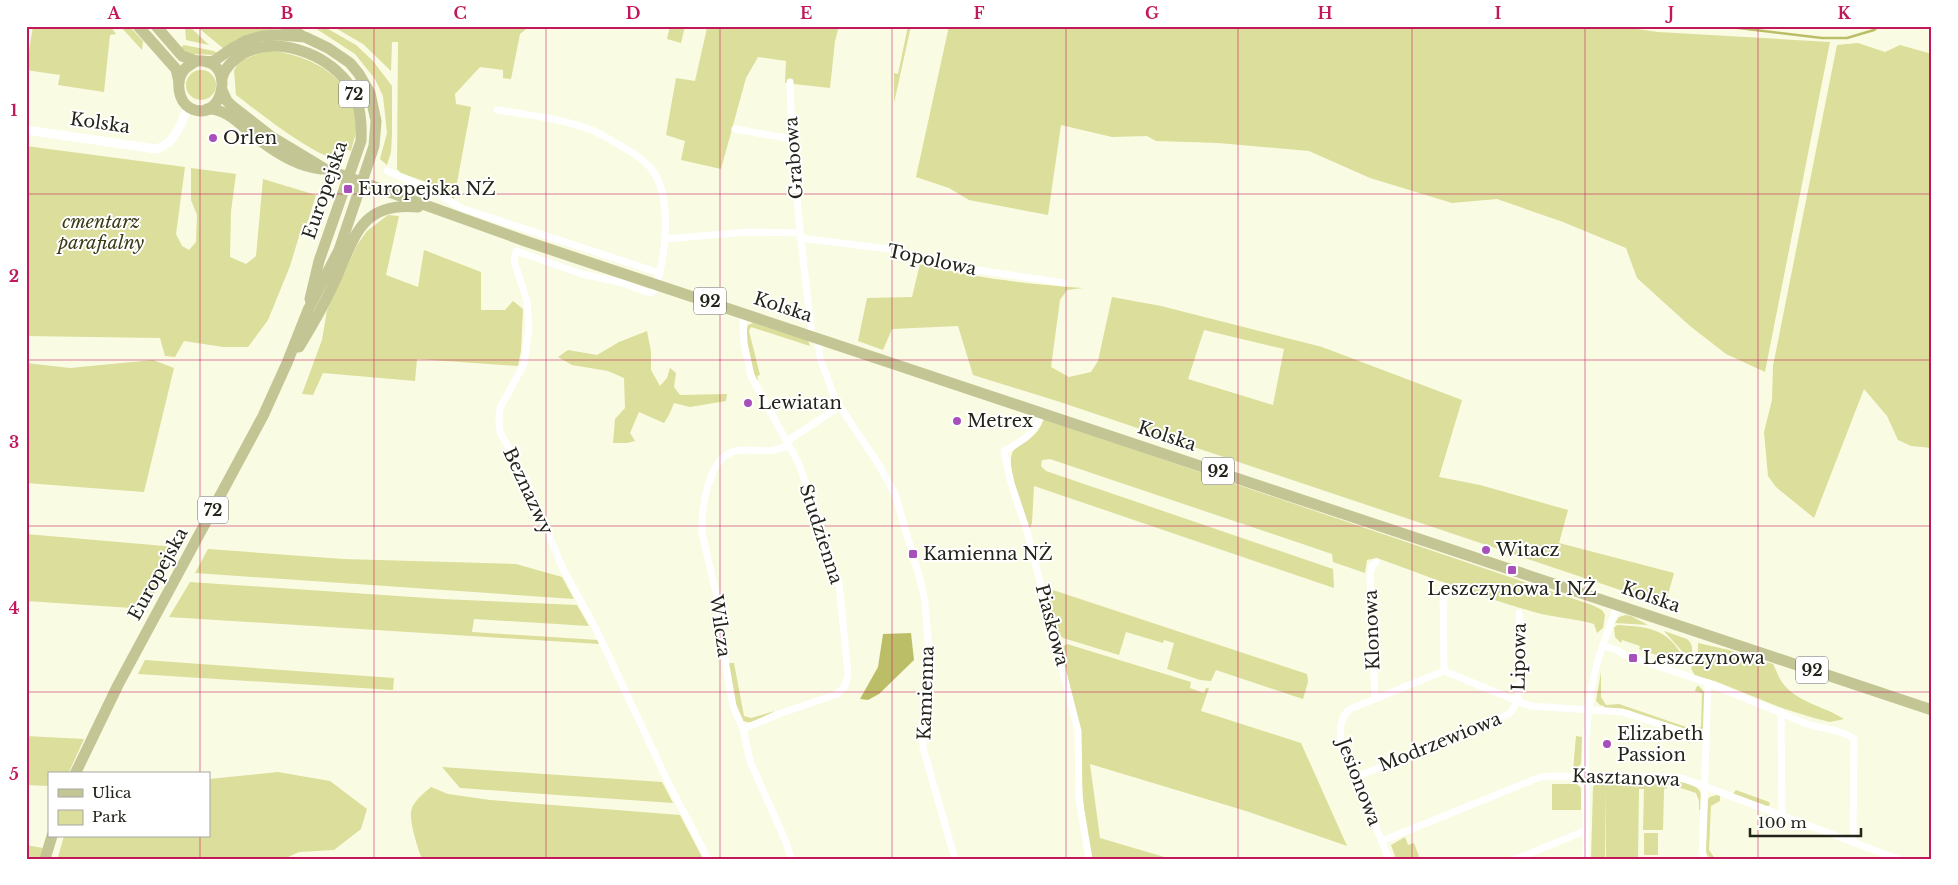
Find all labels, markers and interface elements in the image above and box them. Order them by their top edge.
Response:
text: A [107,3,122,23]
text: B [281,3,294,23]
text: C [453,3,467,23]
text: D [626,3,640,23]
text: E [800,3,812,23]
text: F [973,3,985,23]
text: G [1145,3,1159,23]
text: H [1317,3,1333,23]
text: I [1495,3,1502,23]
text: J [1665,3,1674,23]
text: K [1837,3,1851,23]
road number: 72 [339,80,369,108]
text: 1 [11,100,18,120]
street label: Kolska [69,108,131,138]
street label: Grabowa [780,116,808,200]
place label: Orlen [223,127,277,149]
marker: Orlen [207,132,219,144]
street label: Europejska [298,138,352,242]
place label: Europejska NŻ [358,177,496,200]
marker: Europejska NŻ [342,183,354,195]
park label: cmentarz parafialny [56,211,145,254]
street label: Topolowa [885,240,979,280]
text: 2 [9,266,19,286]
street label: Kolska [751,287,815,327]
road number: 92 [694,288,726,314]
place label: Lewiatan [758,392,842,414]
marker: Lewiatan [742,397,754,409]
place label: Metrex [967,410,1033,432]
marker: Metrex [951,415,963,427]
street label: Kolska [1135,416,1199,456]
text: 3 [9,432,19,452]
street label: Beznazwy [498,444,558,538]
road number: 92 [1202,458,1234,484]
street label: Studzienna [795,481,848,587]
road number: 72 [198,496,228,524]
street label: Europejska [124,524,192,624]
place label: Witacz [1495,539,1560,561]
place label: Kamienna NŻ [923,542,1053,565]
marker: Witacz [1480,544,1492,556]
marker: Kamienna NŻ [907,548,919,560]
marker: Leszczynowa I NŻ [1506,564,1518,576]
place label: Leszczynowa I NŻ [1427,577,1597,600]
street label: Kolska [1619,577,1683,617]
street label: Piaskowa [1031,582,1073,668]
street label: Klonowa [1360,589,1384,671]
street label: Wilcza [705,592,735,659]
text: 4 [9,598,19,618]
street label: Lipowa [1507,623,1531,691]
street label: Kamienna [913,645,939,741]
place label: Leszczynowa [1643,647,1765,669]
marker: Leszczynowa [1627,652,1639,664]
road number: 92 [1796,656,1828,684]
street label: Modrzewiowa [1376,707,1504,777]
place label: Elizabeth Passion [1617,723,1703,766]
street label: Jesionowa [1332,733,1386,829]
marker: Elizabeth Passion [1601,738,1613,750]
text: 5 [9,764,19,784]
street label: Kasztanowa [1572,765,1680,791]
legend [48,772,210,838]
text: Ulica [92,783,132,802]
scale bar [1750,805,1862,837]
text: Park [92,807,128,826]
text: 100 m [1758,813,1807,832]

